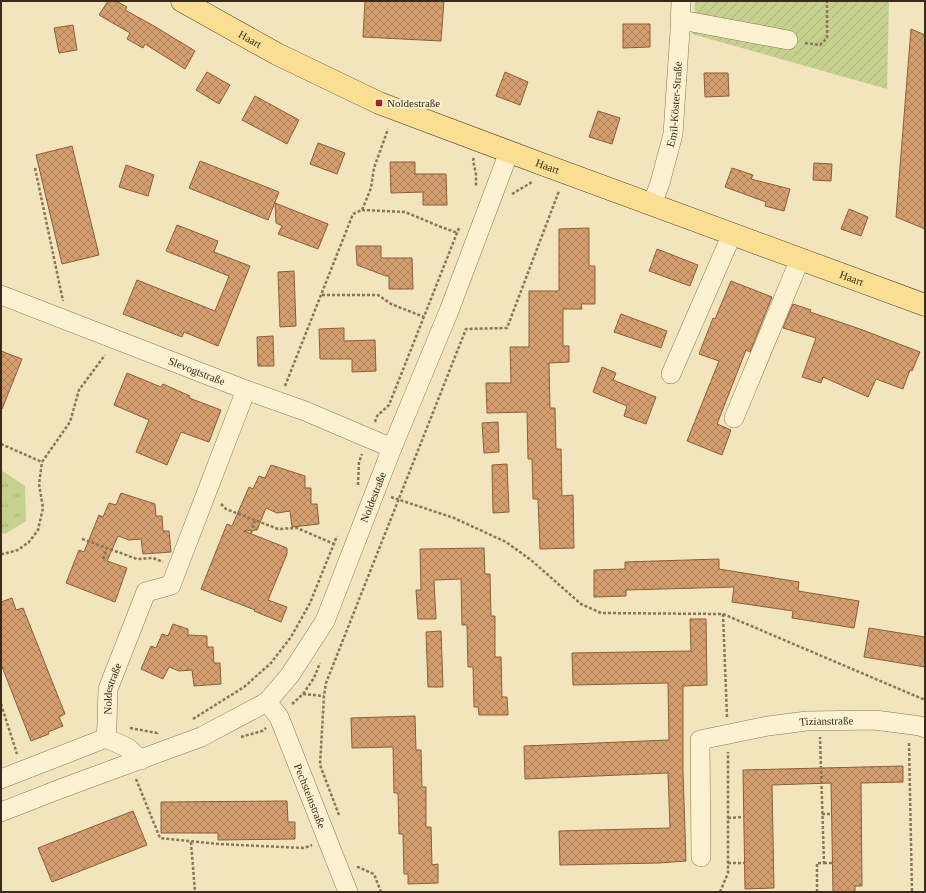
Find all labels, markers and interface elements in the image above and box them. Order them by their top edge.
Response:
street label: Haart [237,28,264,50]
street label: Emil-Köster-Straße [664,61,684,148]
place label: Noldestraße [387,97,440,109]
marker: Noldestraße [374,98,384,108]
street label: Haart [534,156,561,176]
street label: Haart [838,268,865,288]
street label: Slevogtstraße [167,354,227,387]
street label: Noldestraße [358,470,388,524]
street label: Noldestraße [101,661,124,715]
street label: Tizianstraße [799,714,853,728]
street label: Pechsteinstraße [292,762,328,830]

